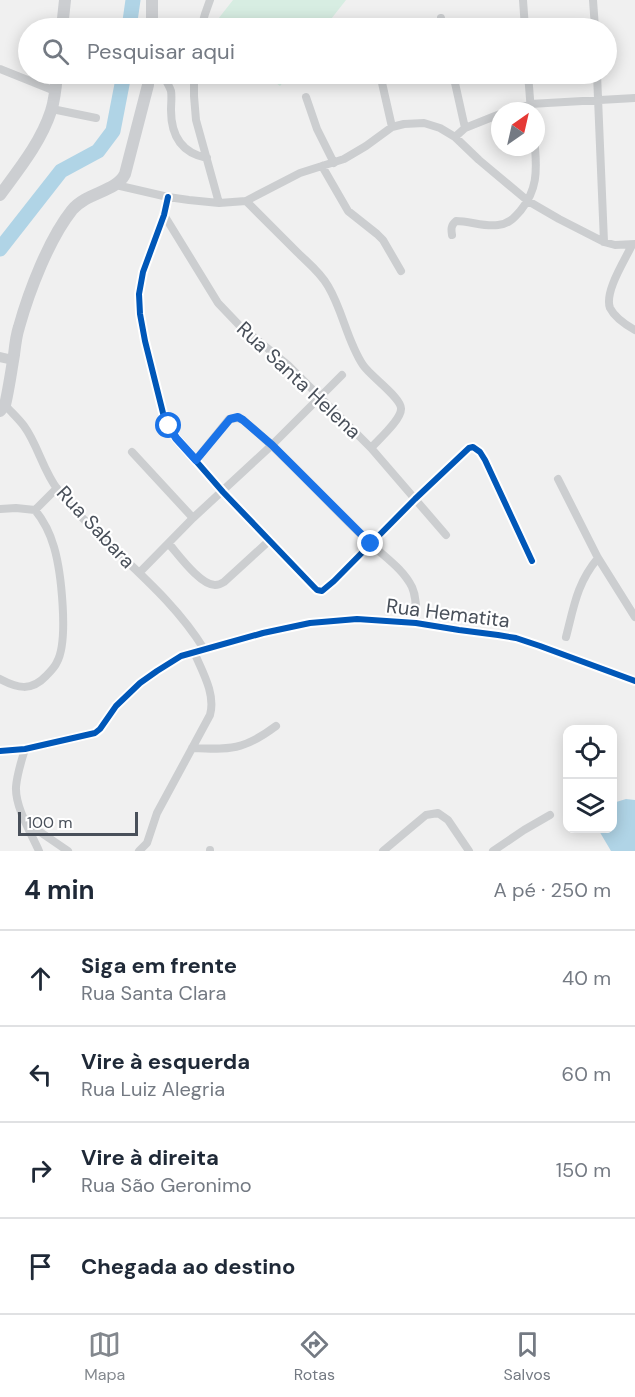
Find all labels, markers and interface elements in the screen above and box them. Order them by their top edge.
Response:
search box [18,18,617,84]
icon: search [39,35,72,68]
text: Pesquisar aqui [87,37,235,66]
north arrow [491,102,545,156]
street label: Rua Santa Helena [231,316,367,444]
route start [155,412,181,438]
street label: Rua Sabara [51,480,141,574]
route end [357,530,383,556]
street label: Rua Hematita [385,593,511,633]
map controls [563,725,617,833]
button: locate [563,725,617,779]
button: layers [563,779,617,833]
scale bar [18,809,138,836]
text: 100 m [27,812,72,833]
text: 4 min [24,873,95,907]
text: A pé · 250 m [493,877,611,903]
text: Siga em frente [81,951,237,980]
icon: ahead [24,962,57,995]
text: 40 m [562,965,611,991]
text: Rua Santa Clara [81,980,227,1006]
text: Vire à esquerda [81,1047,250,1076]
icon: left [24,1058,57,1091]
text: 60 m [562,1061,611,1087]
text: Rua Luiz Alegria [81,1076,225,1102]
text: Vire à direita [81,1143,219,1172]
icon: right [24,1154,57,1187]
text: 150 m [556,1157,611,1183]
text: Rua São Geronimo [81,1172,252,1198]
icon: arrive [24,1250,57,1283]
text: Chegada ao destino [81,1252,295,1281]
tab: Mapa [84,1328,125,1385]
tab: Rotas [294,1328,335,1385]
tab: Salvos [504,1328,551,1385]

